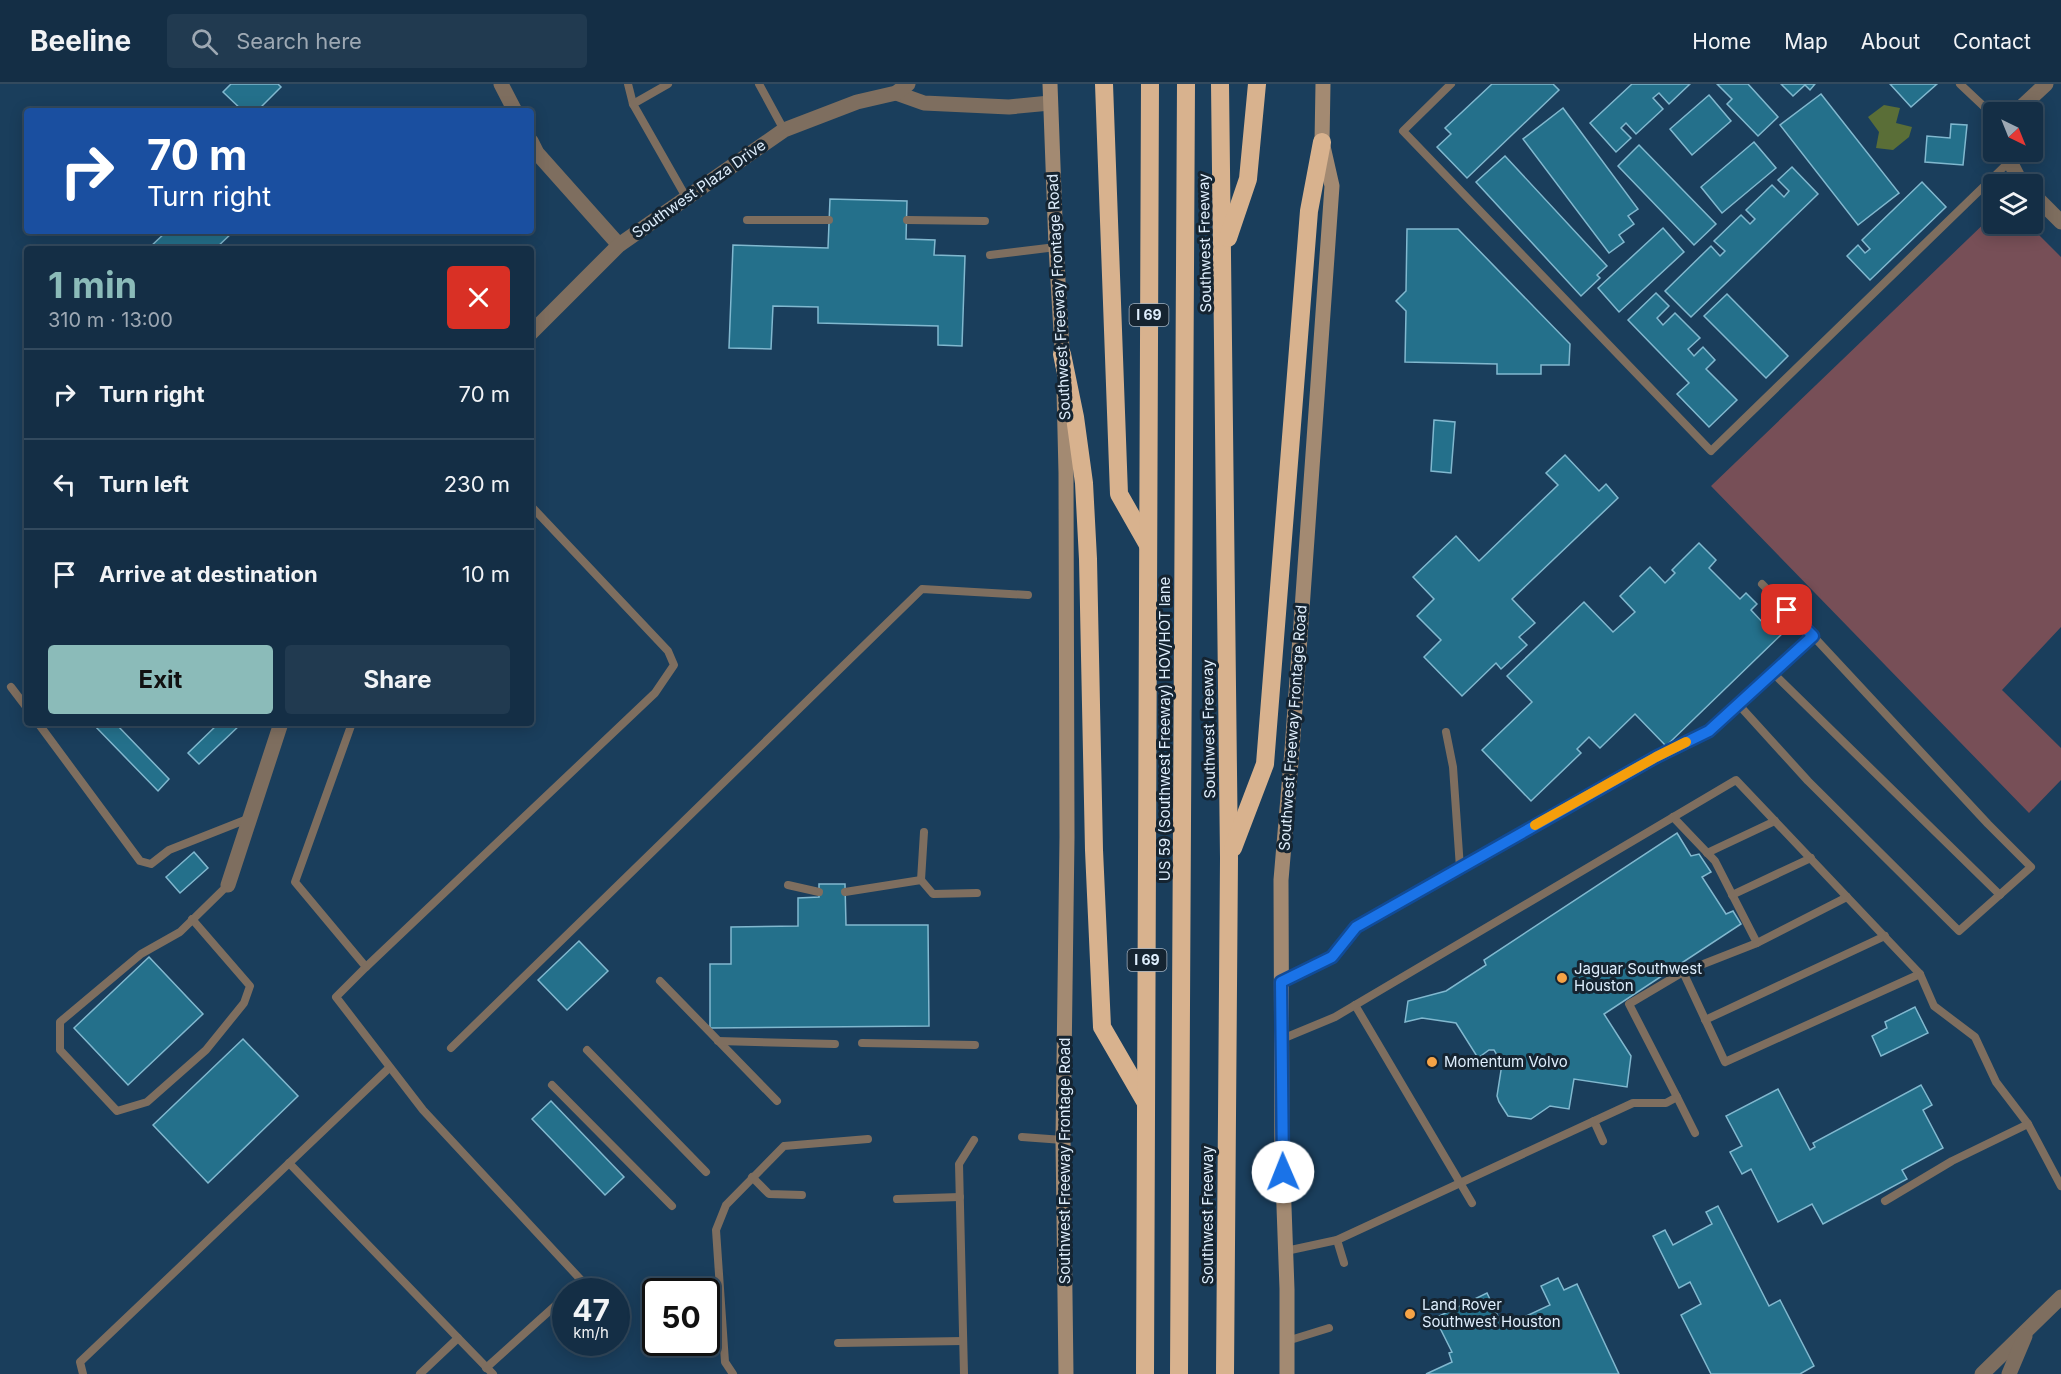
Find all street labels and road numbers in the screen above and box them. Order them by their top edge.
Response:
street label: Southwest Plaza Drive [628,135,769,242]
street label: Southwest Freeway Frontage Road [1043,173,1074,421]
street label: Southwest Freeway [1194,173,1215,313]
road number: I 69 [1130,304,1168,326]
street label: US 59 (Southwest Freeway) HOV/HOT lane [1155,577,1174,881]
street label: Southwest Freeway Frontage Road [1274,604,1311,852]
street label: Southwest Freeway [1198,659,1219,799]
road number: I 69 [1128,949,1166,971]
street label: Southwest Freeway Frontage Road [1055,1038,1074,1284]
street label: Southwest Freeway [1198,1145,1217,1285]

